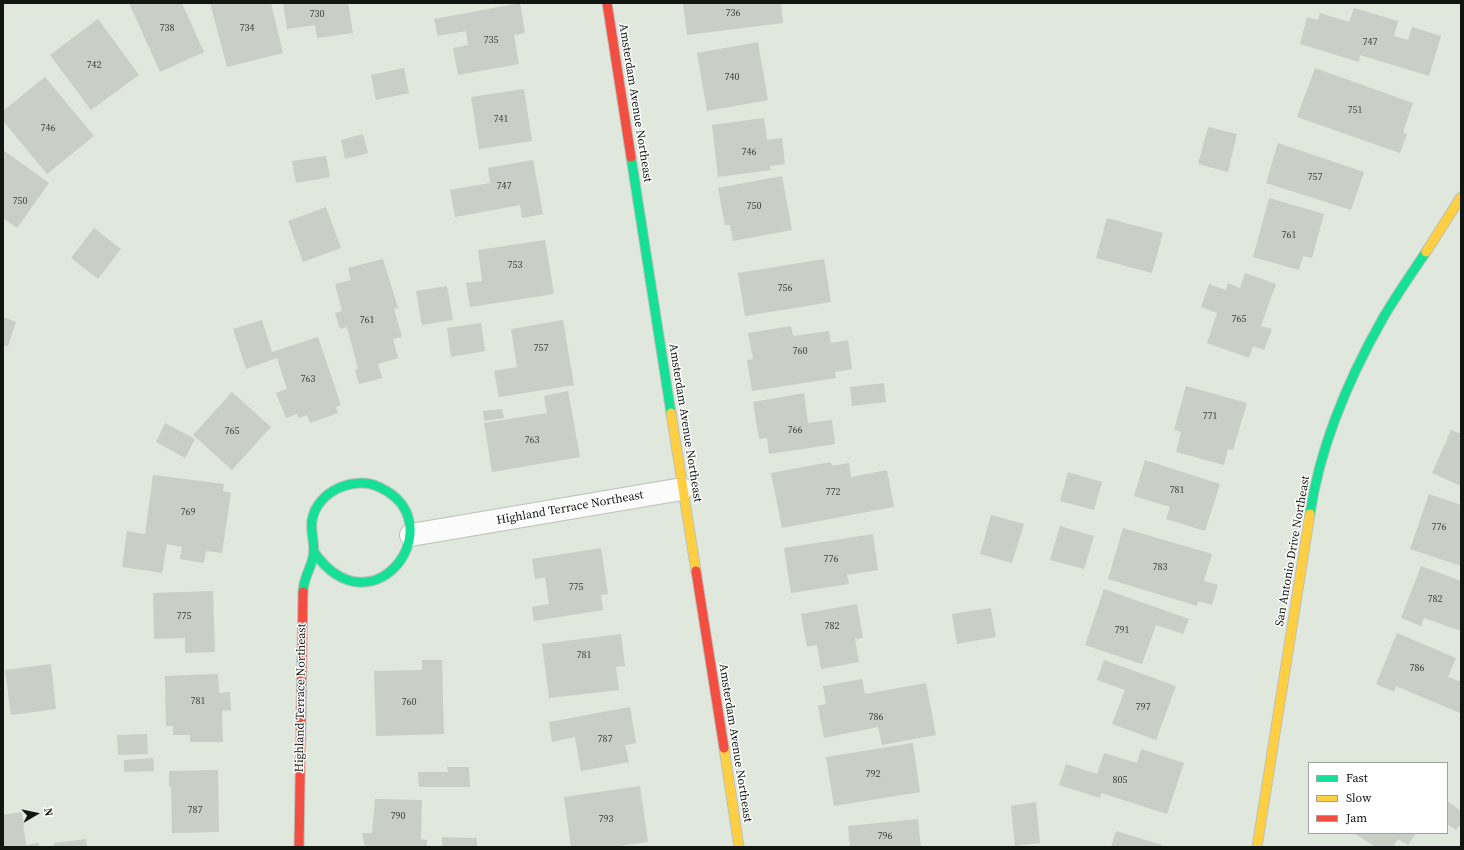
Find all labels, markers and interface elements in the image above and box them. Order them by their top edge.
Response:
house number: 736 [726,7,740,19]
house number: 730 [310,8,324,20]
house number: 738 [160,22,174,34]
house number: 734 [240,22,254,34]
street label: Amsterdam Avenue Northeast [615,23,655,183]
house number: 735 [484,34,498,46]
house number: 747 [1363,36,1377,48]
house number: 742 [87,59,101,71]
house number: 740 [725,71,739,83]
house number: 751 [1348,104,1362,116]
house number: 741 [494,113,508,125]
house number: 746 [41,122,55,134]
house number: 746 [742,146,756,158]
house number: 757 [1308,171,1322,183]
house number: 747 [497,180,511,192]
house number: 750 [13,195,27,207]
house number: 750 [747,200,761,212]
house number: 761 [1282,229,1296,241]
house number: 753 [508,259,522,271]
house number: 756 [778,282,792,294]
house number: 765 [1232,313,1246,325]
house number: 761 [360,314,374,326]
house number: 757 [534,342,548,354]
street label: Amsterdam Avenue Northeast [665,343,705,503]
house number: 760 [793,345,807,357]
house number: 763 [301,373,315,385]
house number: 771 [1203,410,1217,422]
house number: 766 [788,424,802,436]
house number: 765 [225,425,239,437]
house number: 763 [525,434,539,446]
street label: San Antonio Drive Northeast [1273,475,1313,627]
house number: 781 [1170,484,1184,496]
house number: 772 [826,486,840,498]
street label: Highland Terrace Northeast [495,488,645,528]
house number: 769 [181,506,195,518]
house number: 776 [1432,521,1446,533]
house number: 776 [824,553,838,565]
house number: 783 [1153,561,1167,573]
house number: 775 [569,581,583,593]
house number: 782 [1428,593,1442,605]
house number: 775 [177,610,191,622]
house number: 782 [825,620,839,632]
street label: Highland Terrace Northeast [293,623,309,773]
house number: 791 [1115,624,1129,636]
house number: 781 [577,649,591,661]
house number: 786 [1410,662,1424,674]
street label: Amsterdam Avenue Northeast [715,663,755,823]
house number: 781 [191,695,205,707]
house number: 760 [402,696,416,708]
house number: 797 [1136,701,1150,713]
house number: 786 [869,711,883,723]
house number: 787 [598,733,612,745]
legend [1308,762,1448,834]
house number: 792 [866,768,880,780]
text: Fast [1346,770,1368,786]
house number: 805 [1113,774,1127,786]
text: Slow [1346,790,1371,806]
north arrow [16,794,56,834]
house number: 787 [188,804,202,816]
text: N [40,807,56,817]
house number: 790 [391,810,405,822]
text: Jam [1346,810,1367,826]
house number: 793 [599,813,613,825]
house number: 796 [878,830,892,842]

